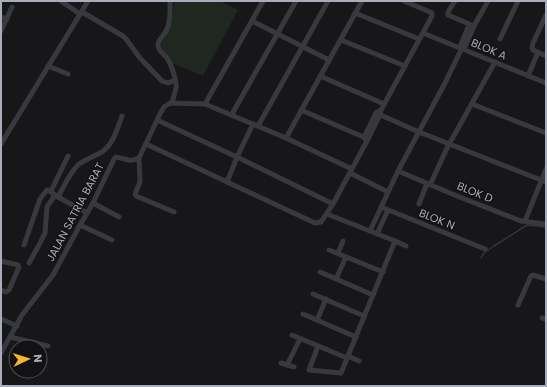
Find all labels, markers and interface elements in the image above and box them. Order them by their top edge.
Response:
street label: BLOK A [469,34,510,64]
street label: JALAN SATRIA BARAT [42,160,108,264]
street label: BLOK D [455,178,496,207]
street label: BLOK N [417,205,457,233]
north arrow [8,339,48,379]
text: N [30,354,46,363]

